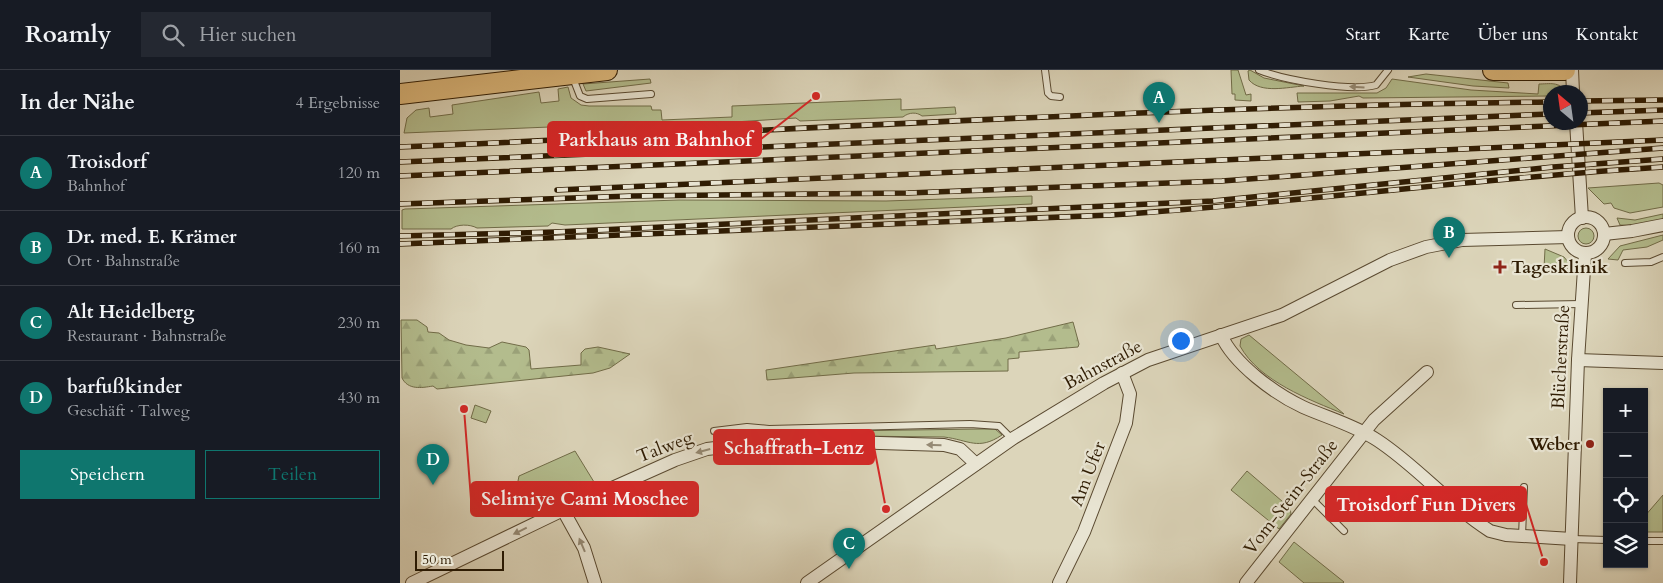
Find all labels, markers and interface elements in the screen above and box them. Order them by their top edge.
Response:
search box [141,12,491,57]
text: Roamly [25,18,111,51]
icon: search [159,21,187,49]
text: Hier suchen [199,22,297,48]
text: Start [1345,22,1380,47]
text: Karte [1408,22,1450,47]
text: Über uns [1478,22,1548,47]
text: Kontakt [1576,22,1638,47]
pin: A [1143,82,1175,123]
one-way arrow [1348,82,1364,90]
north arrow [1543,85,1588,130]
text: In der Nähe [20,88,135,117]
text: 4 Ergebnisse [295,92,380,114]
callout: Parkhaus am Bahnhof [548,122,761,156]
text: Parkhaus am Bahnhof [558,127,755,153]
text: Troisdorf [67,149,147,175]
text: A [30,162,42,184]
text: 120 m [338,162,380,184]
text: Bahnhof [67,175,125,197]
pin: B [1433,217,1465,258]
text: Dr. med. E. Krämer [67,224,237,250]
text: B [30,237,42,259]
text: 160 m [338,237,380,259]
text: Ort · Bahnstraße [67,250,180,272]
place label: Tagesklinik [1511,255,1609,280]
marker: Tagesklinik [1493,260,1507,274]
text: Alt Heidelberg [67,299,194,325]
street label: Blücherstraße [1546,304,1576,410]
text: C [30,312,42,334]
text: 230 m [338,312,380,334]
text: Restaurant · Bahnstraße [67,325,227,347]
your location [1168,328,1194,354]
street label: Bahnstraße [1060,334,1146,396]
text: barfußkinder [67,374,182,400]
text: D [29,387,43,409]
text: 430 m [338,387,380,409]
map controls [1603,388,1648,568]
button: + [1603,388,1648,433]
text: Geschäft · Talweg [67,400,190,422]
street label: Talweg [633,425,698,469]
callout: Schaffrath-Lenz [714,430,874,464]
place label: Weber [1527,432,1581,457]
button: − [1603,433,1648,478]
street label: Vom-Stein-Straße [1238,434,1344,560]
text: Schaffrath-Lenz [724,435,865,461]
street label: Am Ufer [1064,437,1112,510]
marker: Weber [1584,438,1596,450]
one-way arrow [926,440,942,448]
pin: D [417,444,449,485]
one-way arrow [695,447,710,455]
button: Speichern [20,450,195,499]
button: Teilen [205,450,380,499]
button: locate [1603,478,1648,523]
callout: Selimiye Cami Moschee [471,482,698,516]
text: Selimiye Cami Moschee [481,486,689,512]
callout: Troisdorf Fun Divers [1326,487,1526,521]
text: Troisdorf Fun Divers [1336,492,1516,518]
button: layers [1603,523,1648,568]
one-way arrow [513,527,527,535]
pin: C [833,528,865,569]
one-way arrow [578,537,586,552]
scale bar [415,548,504,571]
text: 50 m [422,550,452,569]

